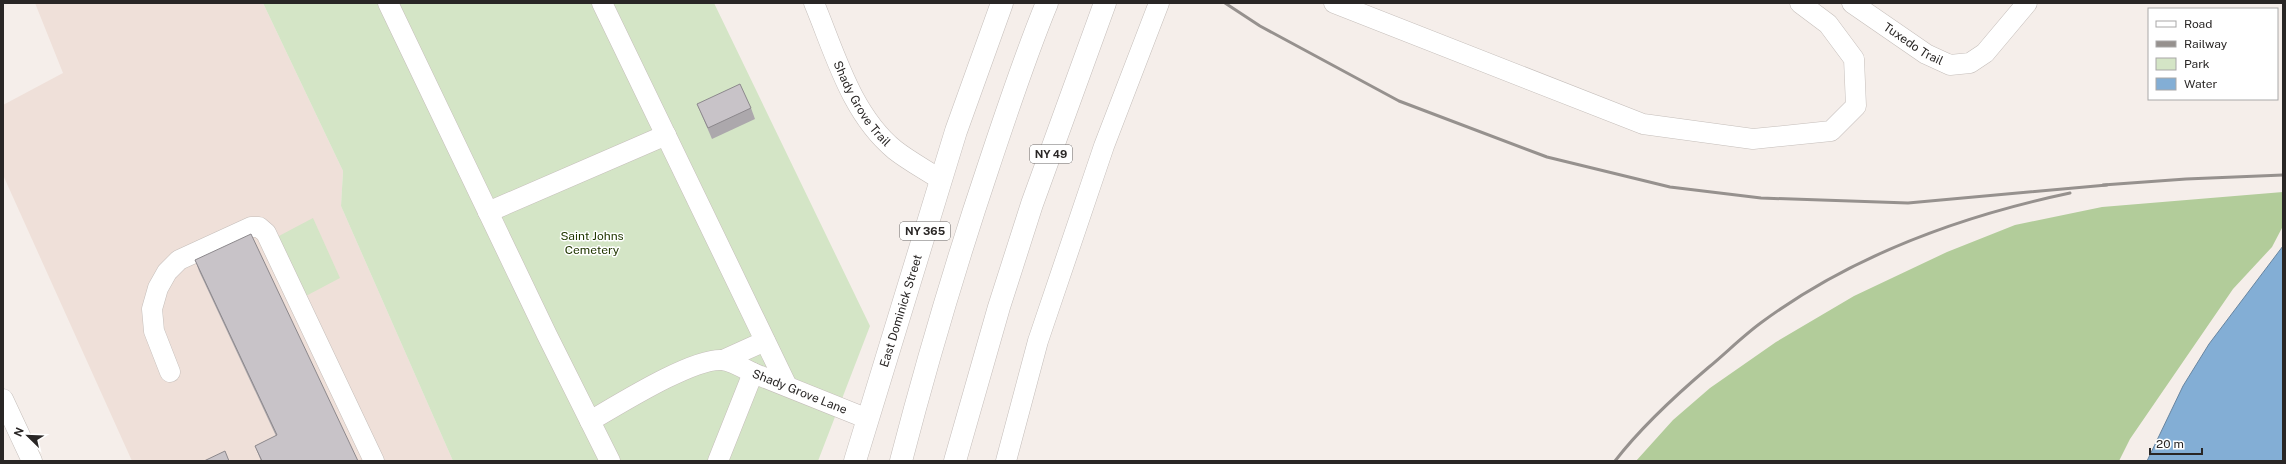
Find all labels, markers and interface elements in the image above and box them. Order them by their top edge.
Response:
legend [2148,8,2278,100]
text: Road [2184,17,2212,31]
street label: Tuxedo Trail [1881,20,1946,68]
text: Railway [2184,37,2228,51]
text: Park [2184,57,2210,71]
street label: Shady Grove Trail [831,59,894,150]
text: Water [2184,77,2218,91]
road number: NY 49 [1030,145,1072,163]
road number: NY 365 [900,222,950,240]
park label: Saint Johns Cemetery [560,229,624,257]
street label: East Dominick Street [877,252,925,369]
street label: Shady Grove Lane [750,366,849,417]
north arrow [8,416,48,456]
text: N [12,426,26,438]
scale bar [2150,430,2202,456]
text: 20 m [2156,437,2184,451]

